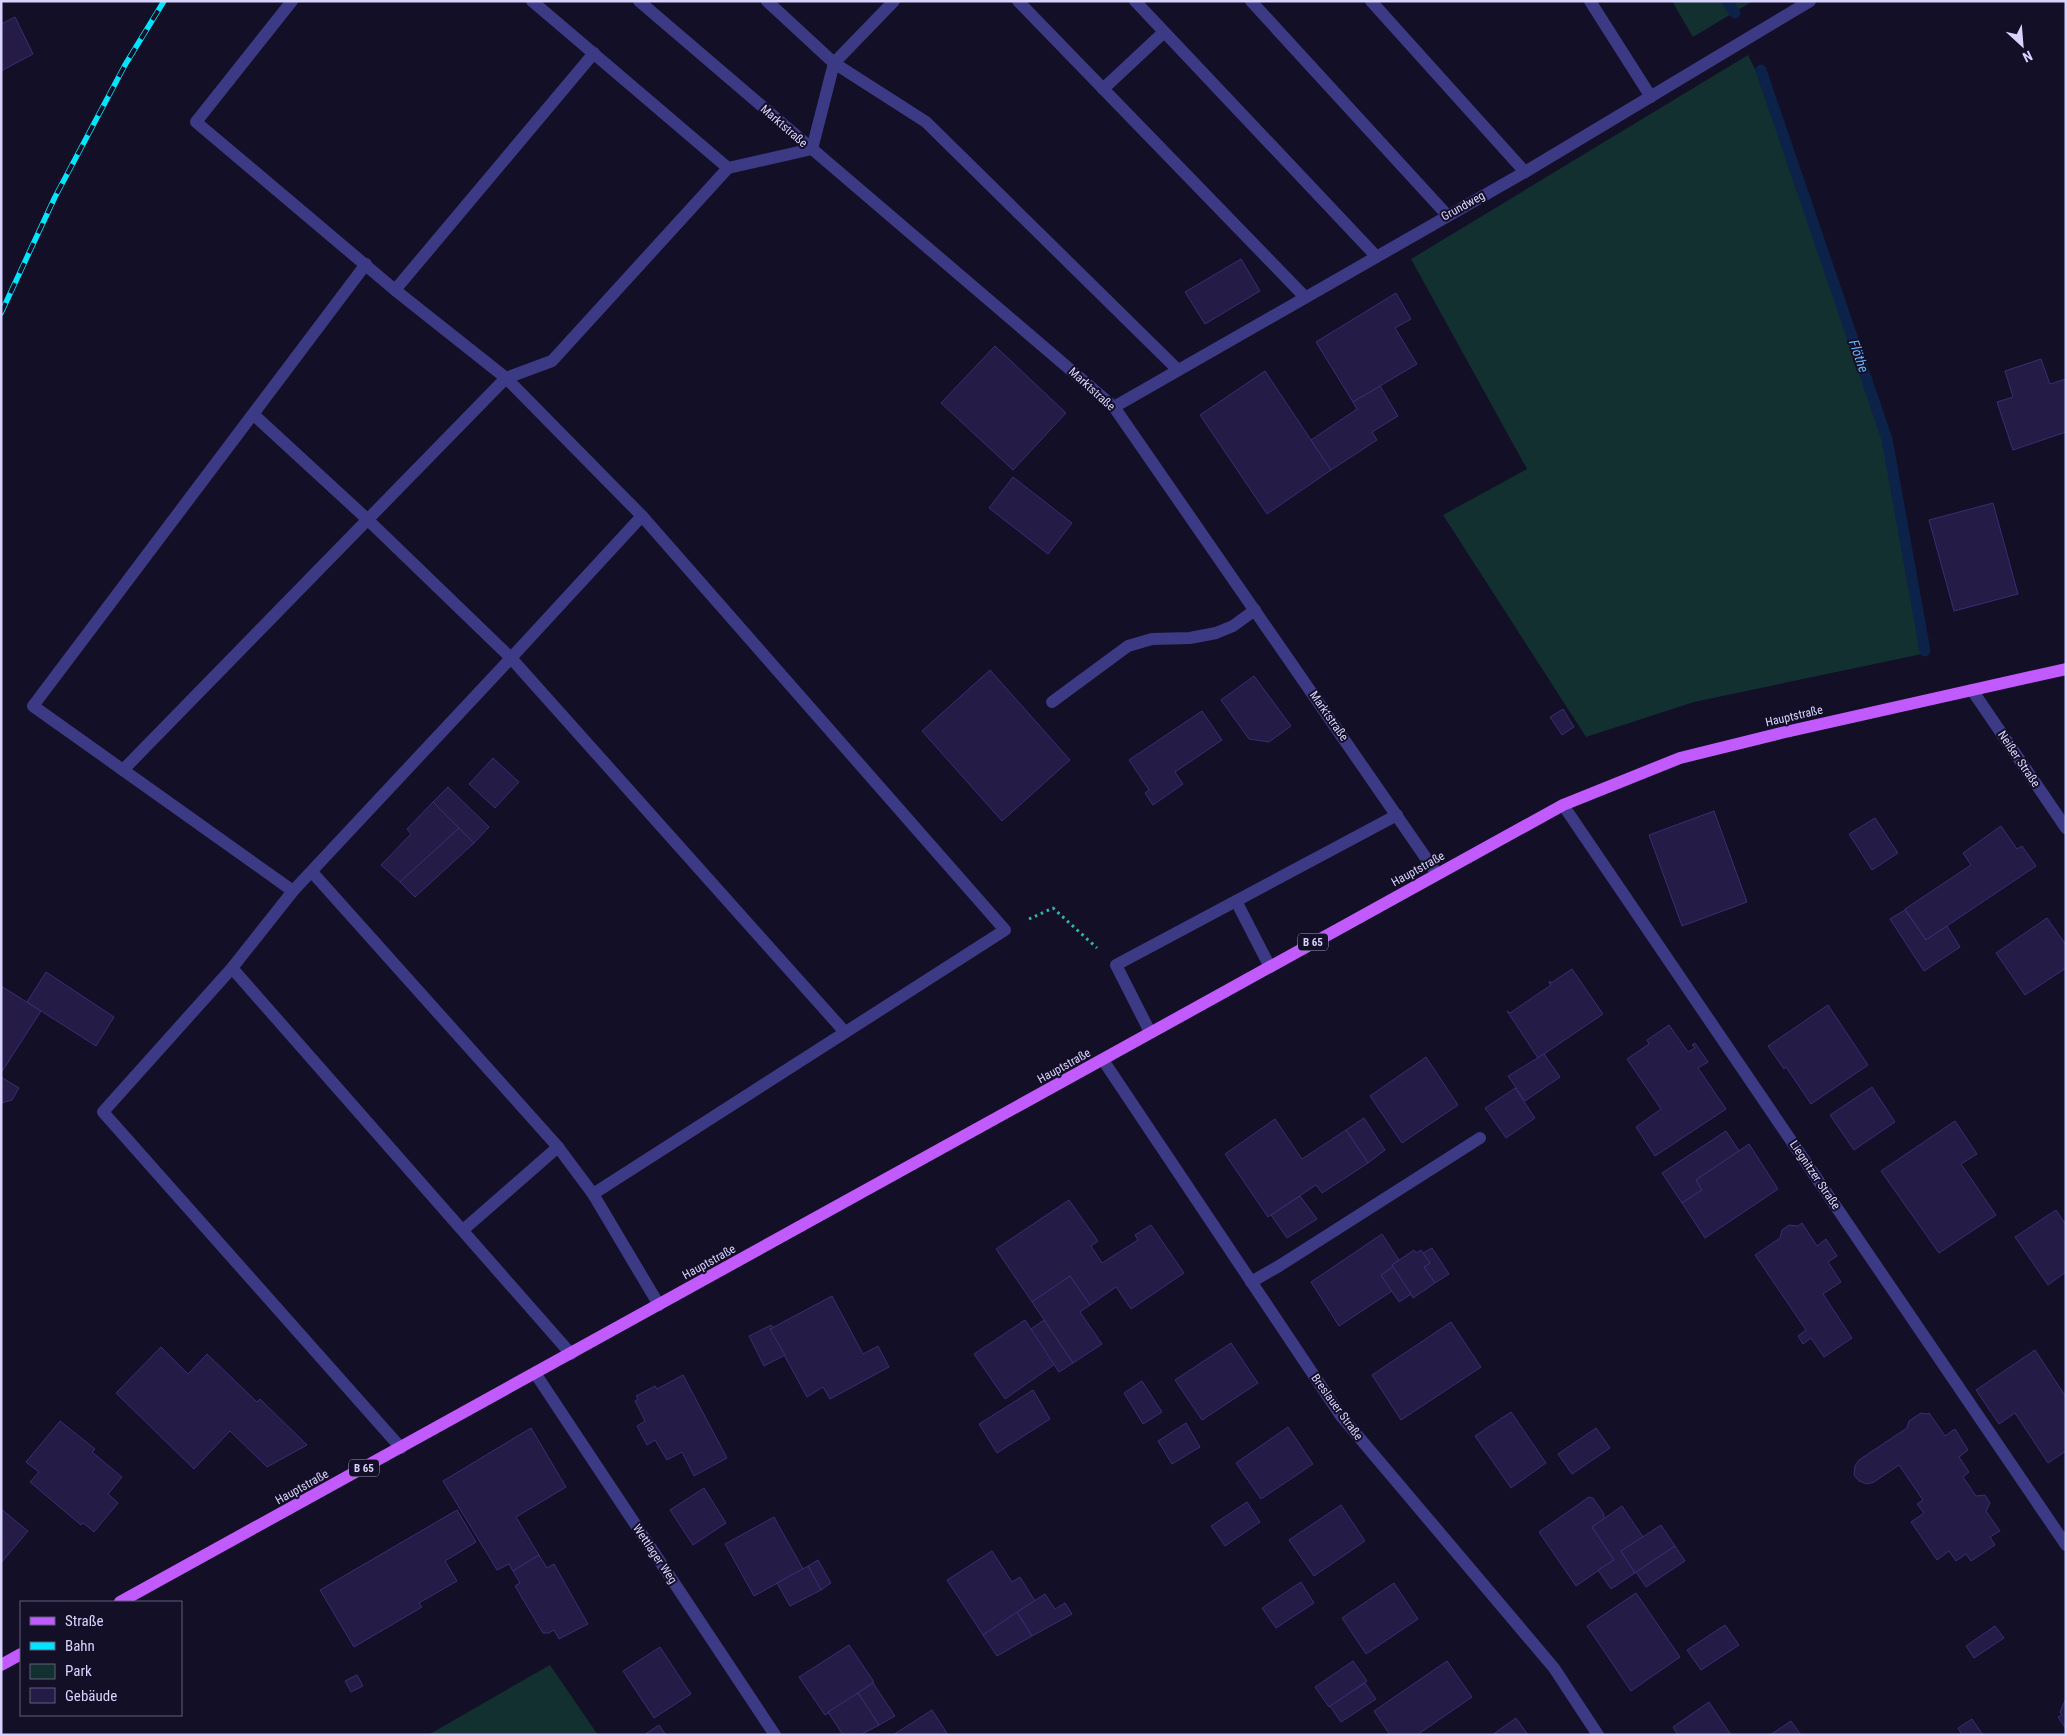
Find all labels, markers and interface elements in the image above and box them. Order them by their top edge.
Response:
north arrow [1997,20,2047,70]
text: N [2020,48,2035,66]
street label: Marktstraße [758,102,811,150]
street label: Grundweg [1439,188,1487,224]
water label: Flöthe [1846,338,1872,374]
street label: Marktstraße [1066,365,1118,414]
street label: Marktstraße [1307,688,1351,744]
street label: Hauptstraße [1764,703,1824,729]
street label: Neißer Straße [1995,728,2043,790]
street label: Hauptstraße [1389,849,1447,889]
road number: B 65 [1298,934,1328,950]
street label: Hauptstraße [1035,1046,1093,1086]
street label: Liegnitzer Straße [1787,1138,1843,1212]
street label: Hauptstraße [680,1242,738,1282]
street label: Breslauer Straße [1308,1371,1366,1443]
road number: B 65 [349,1460,379,1476]
street label: Hauptstraße [273,1467,331,1507]
street label: Wettlager Weg [630,1522,680,1586]
legend [20,1601,182,1716]
text: Straße [65,1612,104,1630]
text: Bahn [65,1637,95,1655]
text: Park [65,1662,92,1680]
text: Gebäude [65,1687,117,1705]

